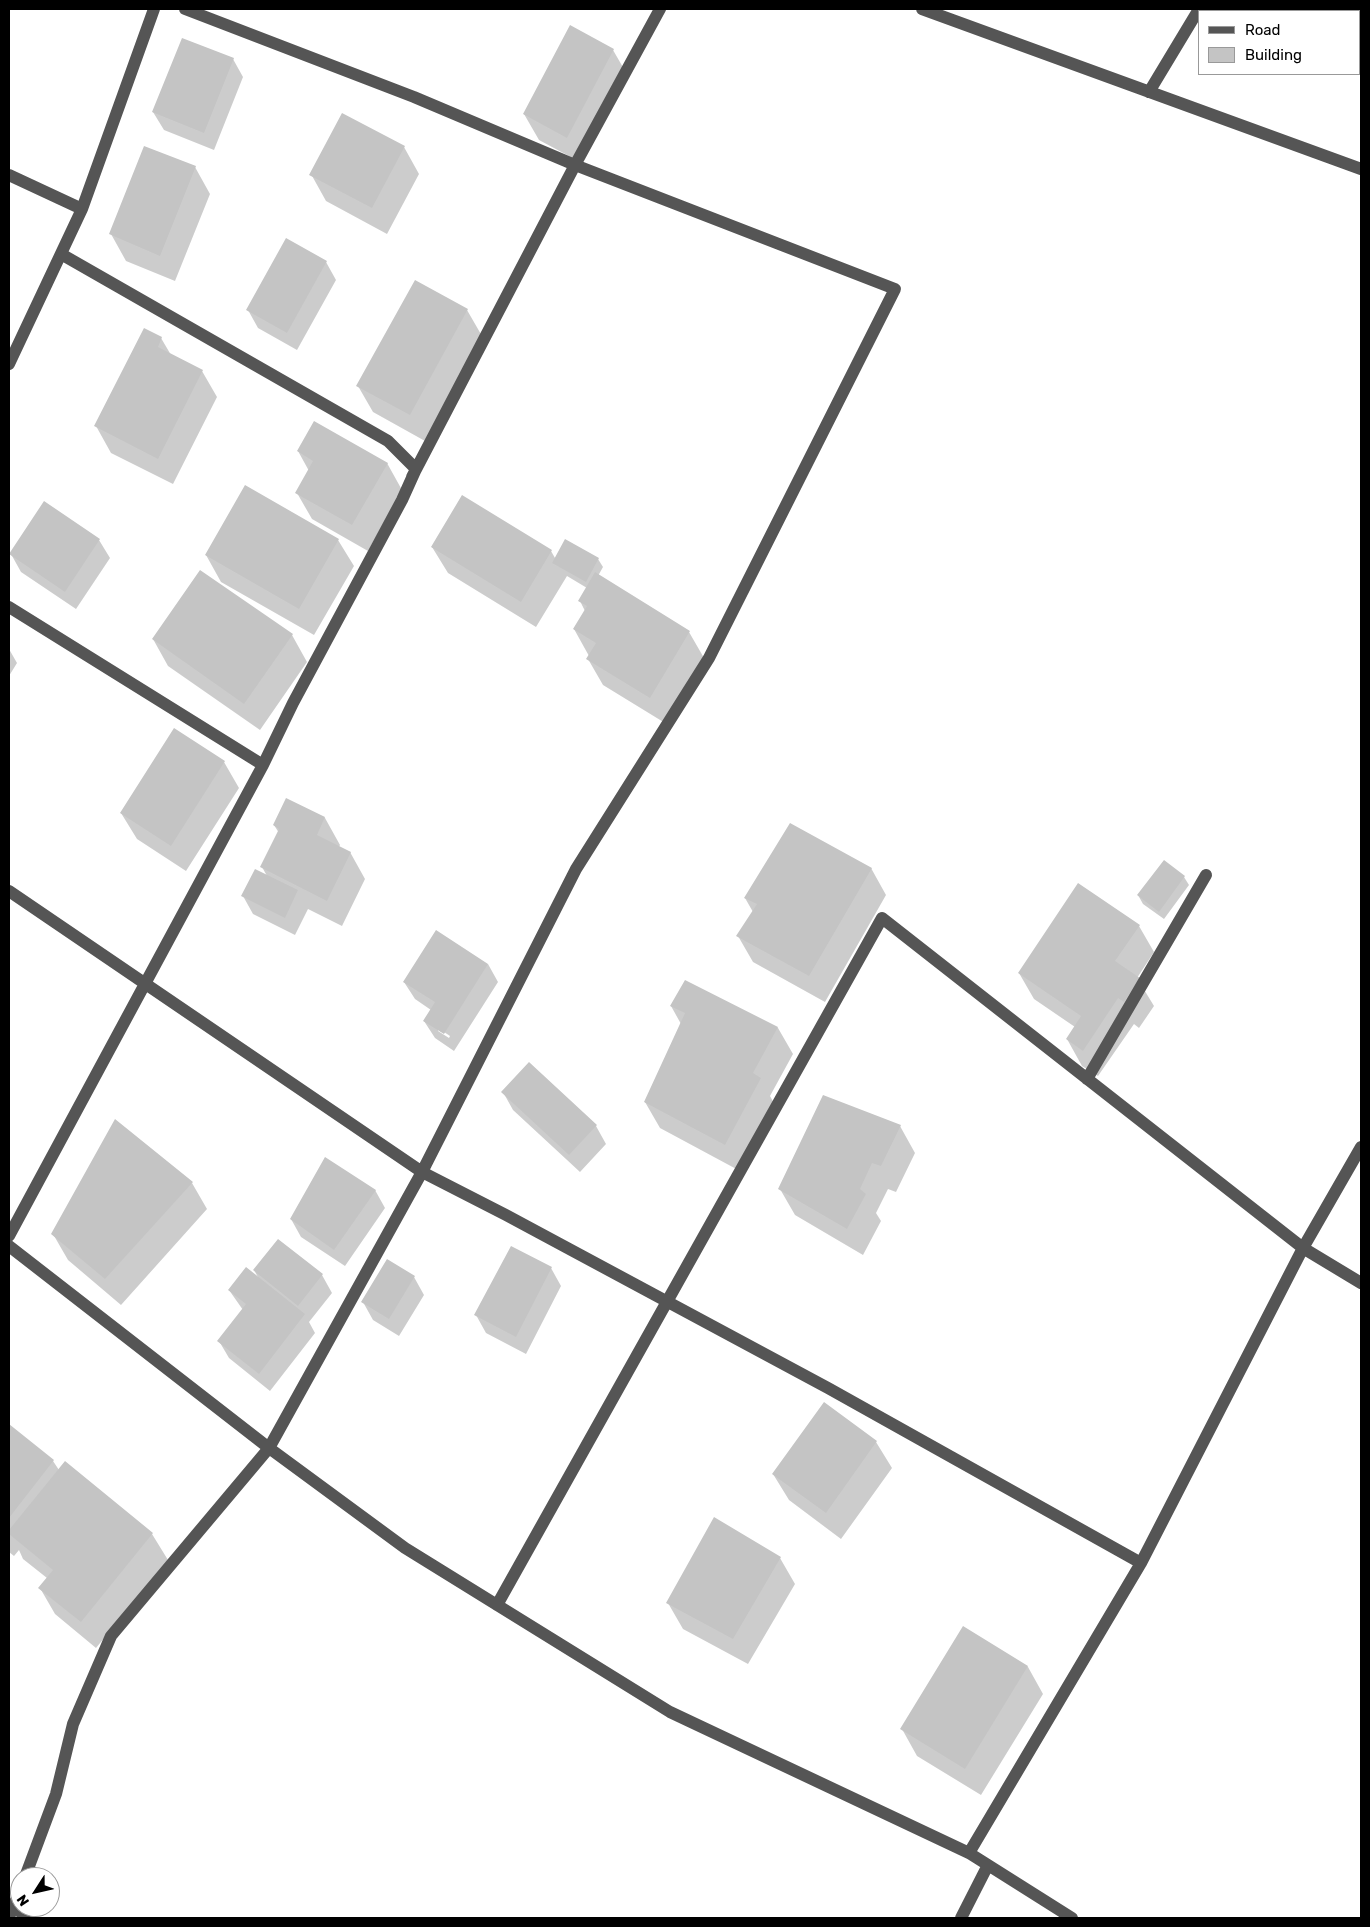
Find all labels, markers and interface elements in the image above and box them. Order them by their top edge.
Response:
legend [1198,10,1360,75]
text: Road [1245,21,1281,39]
text: Building [1245,46,1302,64]
north arrow [10,1867,60,1917]
text: N [13,1891,33,1909]

